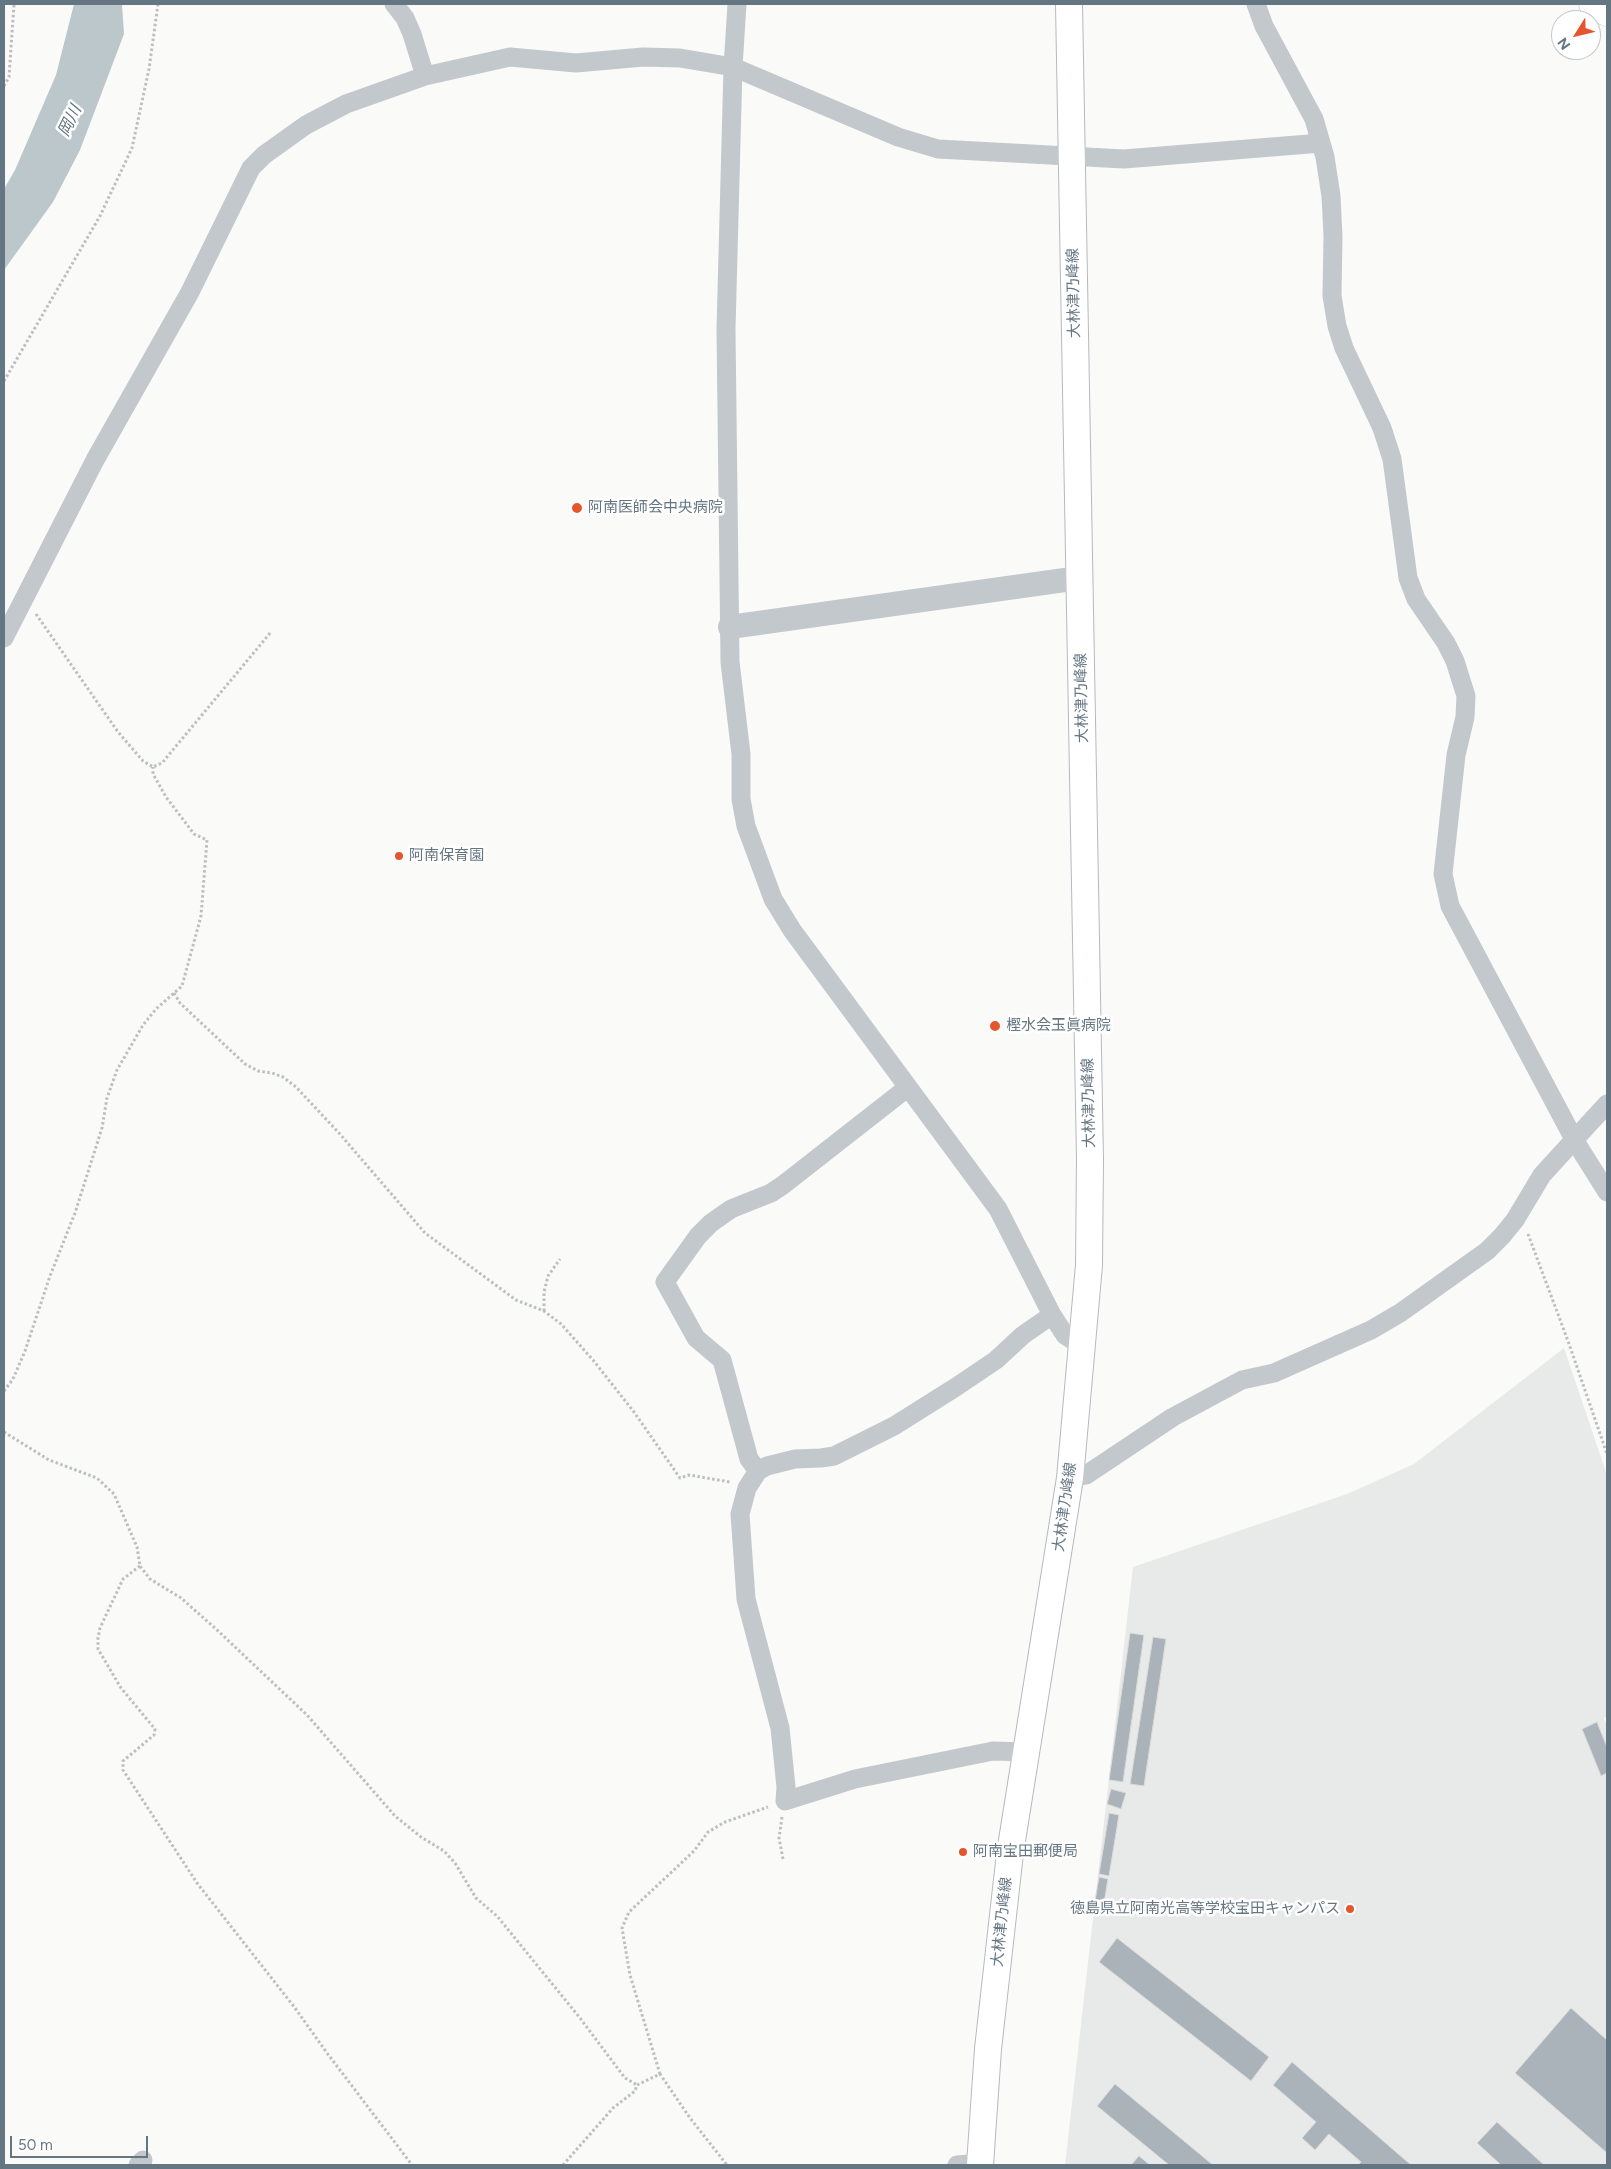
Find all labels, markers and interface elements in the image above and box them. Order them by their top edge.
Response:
north arrow [1551,10,1601,60]
text: N [1554,34,1574,53]
water label: 岡川 [54,102,86,140]
street label: 大林津乃峰線 [1064,248,1084,338]
place label: 阿南医師会中央病院 [588,499,723,517]
marker: 阿南医師会中央病院 [570,501,584,515]
street label: 大林津乃峰線 [1072,653,1092,743]
place label: 阿南保育園 [409,847,484,865]
marker: 阿南保育園 [393,850,405,862]
place label: 樫水会玉眞病院 [1006,1017,1111,1035]
marker: 樫水会玉眞病院 [988,1019,1002,1033]
street label: 大林津乃峰線 [1079,1058,1099,1148]
street label: 大林津乃峰線 [1050,1461,1080,1553]
place label: 阿南宝田郵便局 [973,1843,1078,1861]
marker: 阿南宝田郵便局 [957,1846,969,1858]
street label: 大林津乃峰線 [988,1876,1016,1968]
place label: 徳島県立阿南光高等学校宝田キャンパス [1070,1900,1340,1918]
marker: 徳島県立阿南光高等学校宝田キャンパス [1344,1903,1356,1915]
scale bar [12,2126,150,2158]
text: 50 m [18,2136,53,2154]

